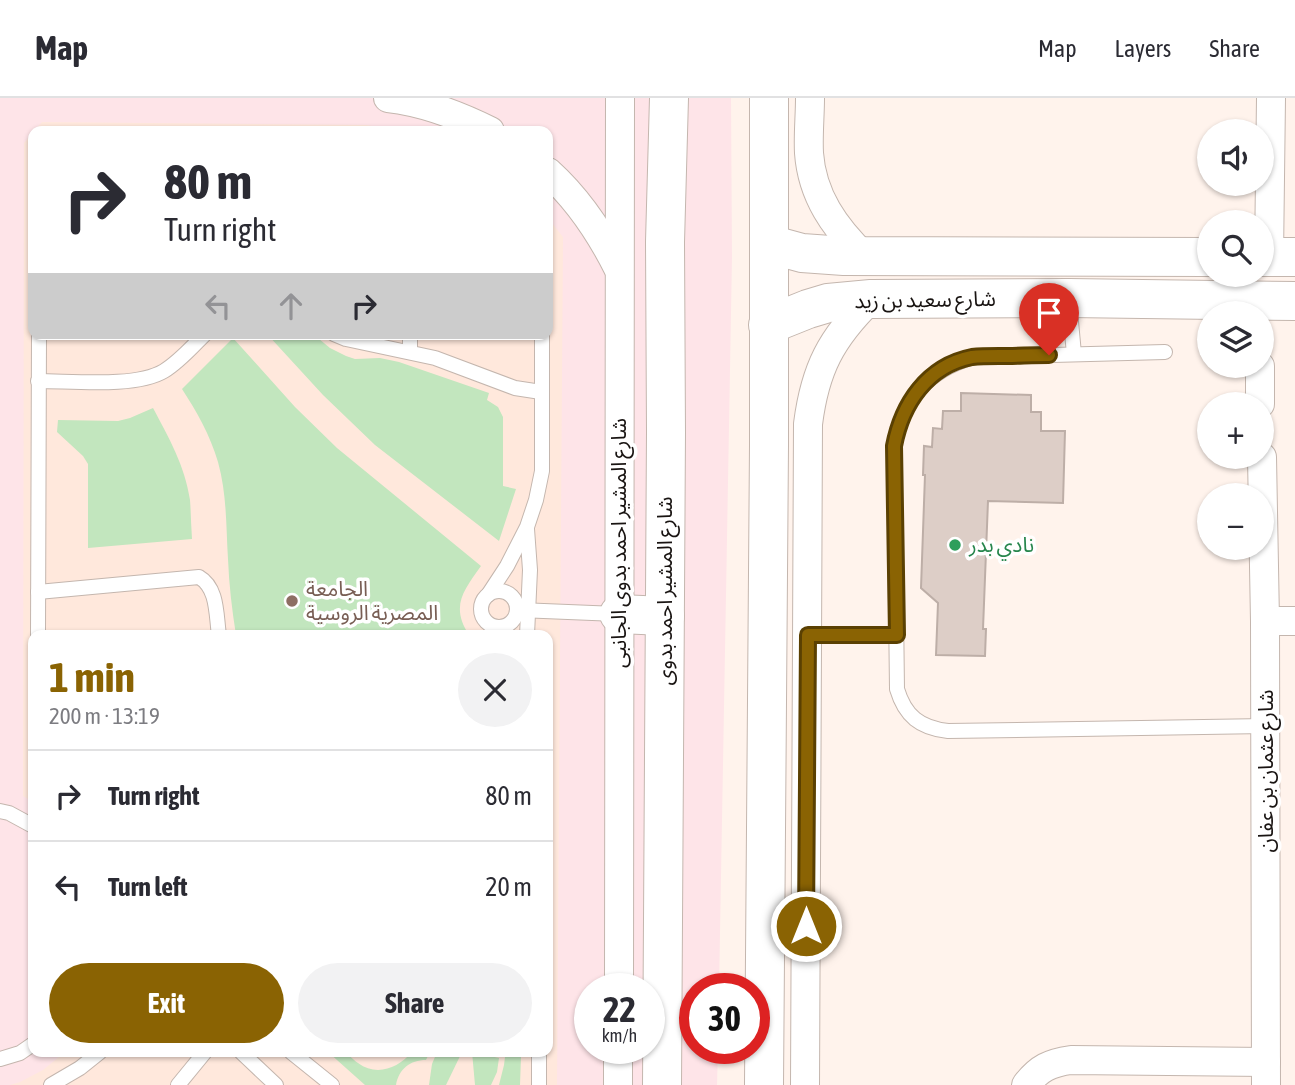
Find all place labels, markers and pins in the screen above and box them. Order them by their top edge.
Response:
pin [1019,283,1079,355]
place label: نادي بدر [968,532,1034,561]
marker: نادي بدر [947,537,963,553]
place label: الجامعة المصرية الروسية [306,576,438,625]
marker: الجامعة المصرية الروسية [284,593,300,609]

